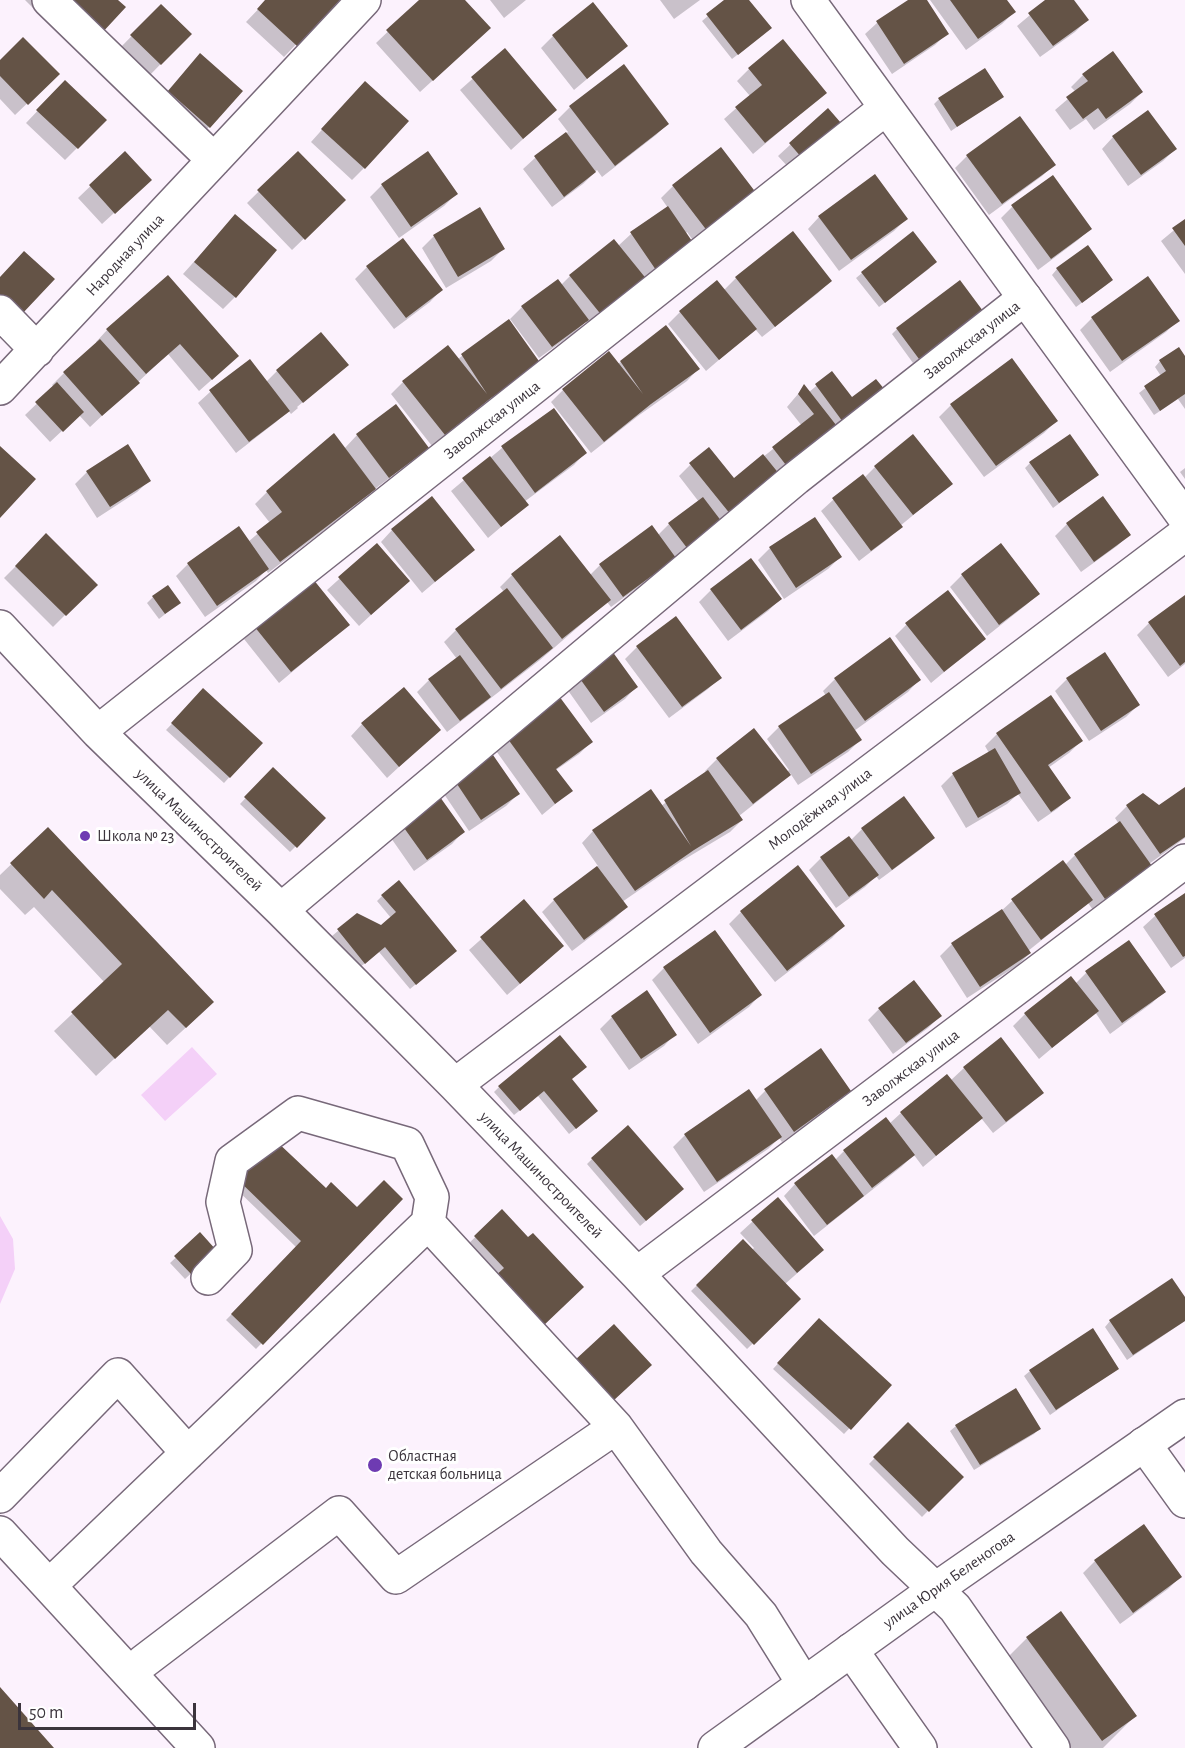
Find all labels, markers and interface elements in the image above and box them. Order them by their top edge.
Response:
street label: Народная улица [82,210,168,300]
street label: Заволжская улица [920,297,1024,383]
street label: Заволжская улица [440,377,544,463]
street label: улица Машиностроителей [132,764,266,896]
street label: Молодёжная улица [764,764,876,854]
place label: Школа № 23 [97,826,174,846]
marker: Школа № 23 [78,829,92,843]
street label: Заволжская улица [859,1025,963,1111]
street label: улица Машиностроителей [475,1108,607,1242]
place label: Областная детская больница [388,1446,502,1484]
marker: Областная детская больница [366,1456,384,1474]
street label: улица Юрия Беленогова [880,1527,1018,1633]
scale bar [21,1691,200,1729]
text: 50 m [29,1704,63,1722]

